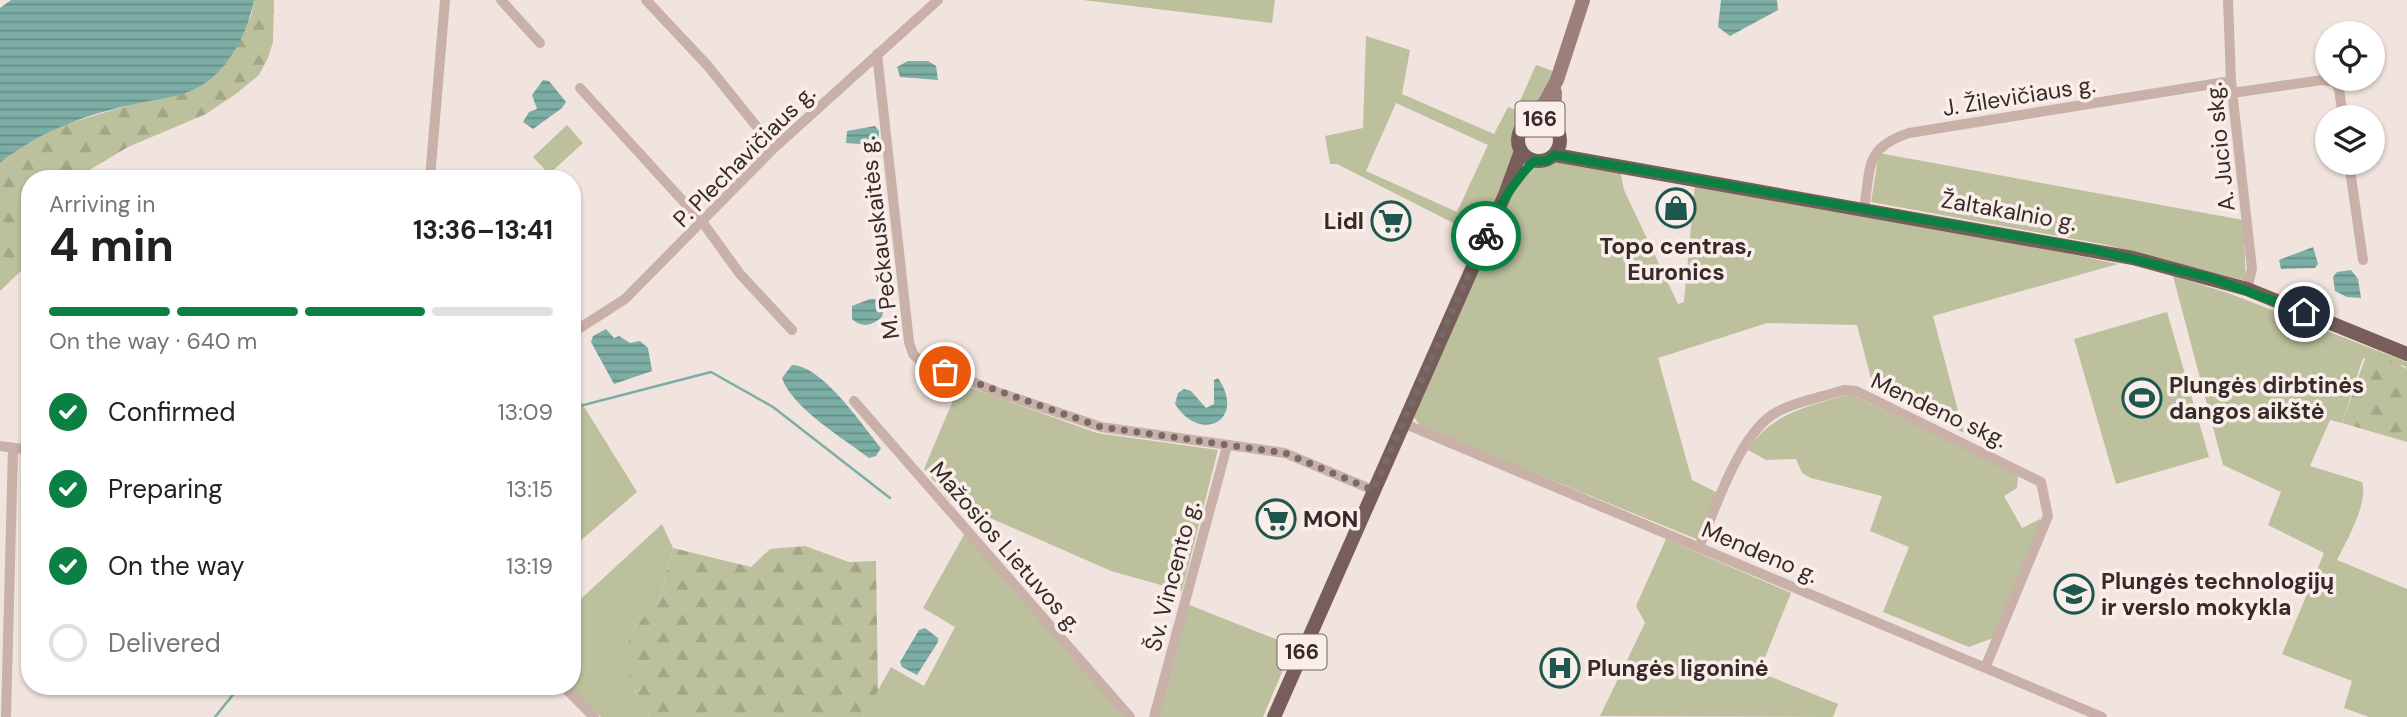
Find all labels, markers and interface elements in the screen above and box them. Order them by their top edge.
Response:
map controls [2315,21,2385,175]
button: locate [2315,21,2385,91]
street label: J. Žilevičiaus g. [1940,69,2098,123]
street label: P. Plechavičiaus g. [666,78,822,234]
street label: A. Jucio skg. [2198,81,2242,213]
road number: 166 [1516,102,1564,136]
button: layers [2315,105,2385,175]
street label: M. Pečkauskaitės g. [852,135,906,341]
street label: Žaltakalnio g. [1939,184,2079,238]
shop icon: Topo centras, Euronics [1655,187,1697,229]
text: Arriving in [49,189,155,219]
supermarket icon: Lidl [1370,200,1412,242]
courier [1451,201,1521,271]
place label: Lidl [1324,206,1364,236]
text: 13:36–13:41 [413,213,553,247]
text: 4 min [49,215,174,275]
icon: bike [1467,217,1505,255]
place label: Topo centras, Euronics [1600,231,1752,287]
pin [2274,282,2334,342]
icon: home [2285,293,2323,331]
text: On the way · 640 m [49,326,257,356]
pin [915,342,975,402]
icon: bag [926,353,964,391]
street label: Mendeno skg. [1866,365,2012,455]
place label: Plungės dirbtinės dangos aikštė [2169,370,2364,426]
sports icon: Plungės dirbtinės dangos aikštė [2121,377,2163,419]
icon: check [49,393,87,431]
text: Confirmed [108,395,235,429]
text: 13:09 [497,397,553,427]
street label: Mažosios Lietuvos g. [923,455,1089,639]
icon: check [49,470,87,508]
text: Preparing [108,472,223,506]
text: 13:15 [506,474,553,504]
street label: Šv. Vincento g. [1138,497,1206,655]
supermarket icon: MON [1255,498,1297,540]
place label: MON [1303,504,1358,534]
street label: Mendeno g. [1697,514,1823,590]
icon: check [49,547,87,585]
text: On the way [108,549,244,583]
text: 13:19 [506,551,553,581]
place label: Plungės technologijų ir verslo mokykla [2101,566,2334,622]
school or university icon: Plungės technologijų ir verslo mokykla [2053,573,2095,615]
text: Delivered [108,626,221,660]
road number: 166 [1278,634,1326,670]
hospital icon: Plungės ligoninė [1539,647,1581,689]
place label: Plungės ligoninė [1587,653,1769,683]

